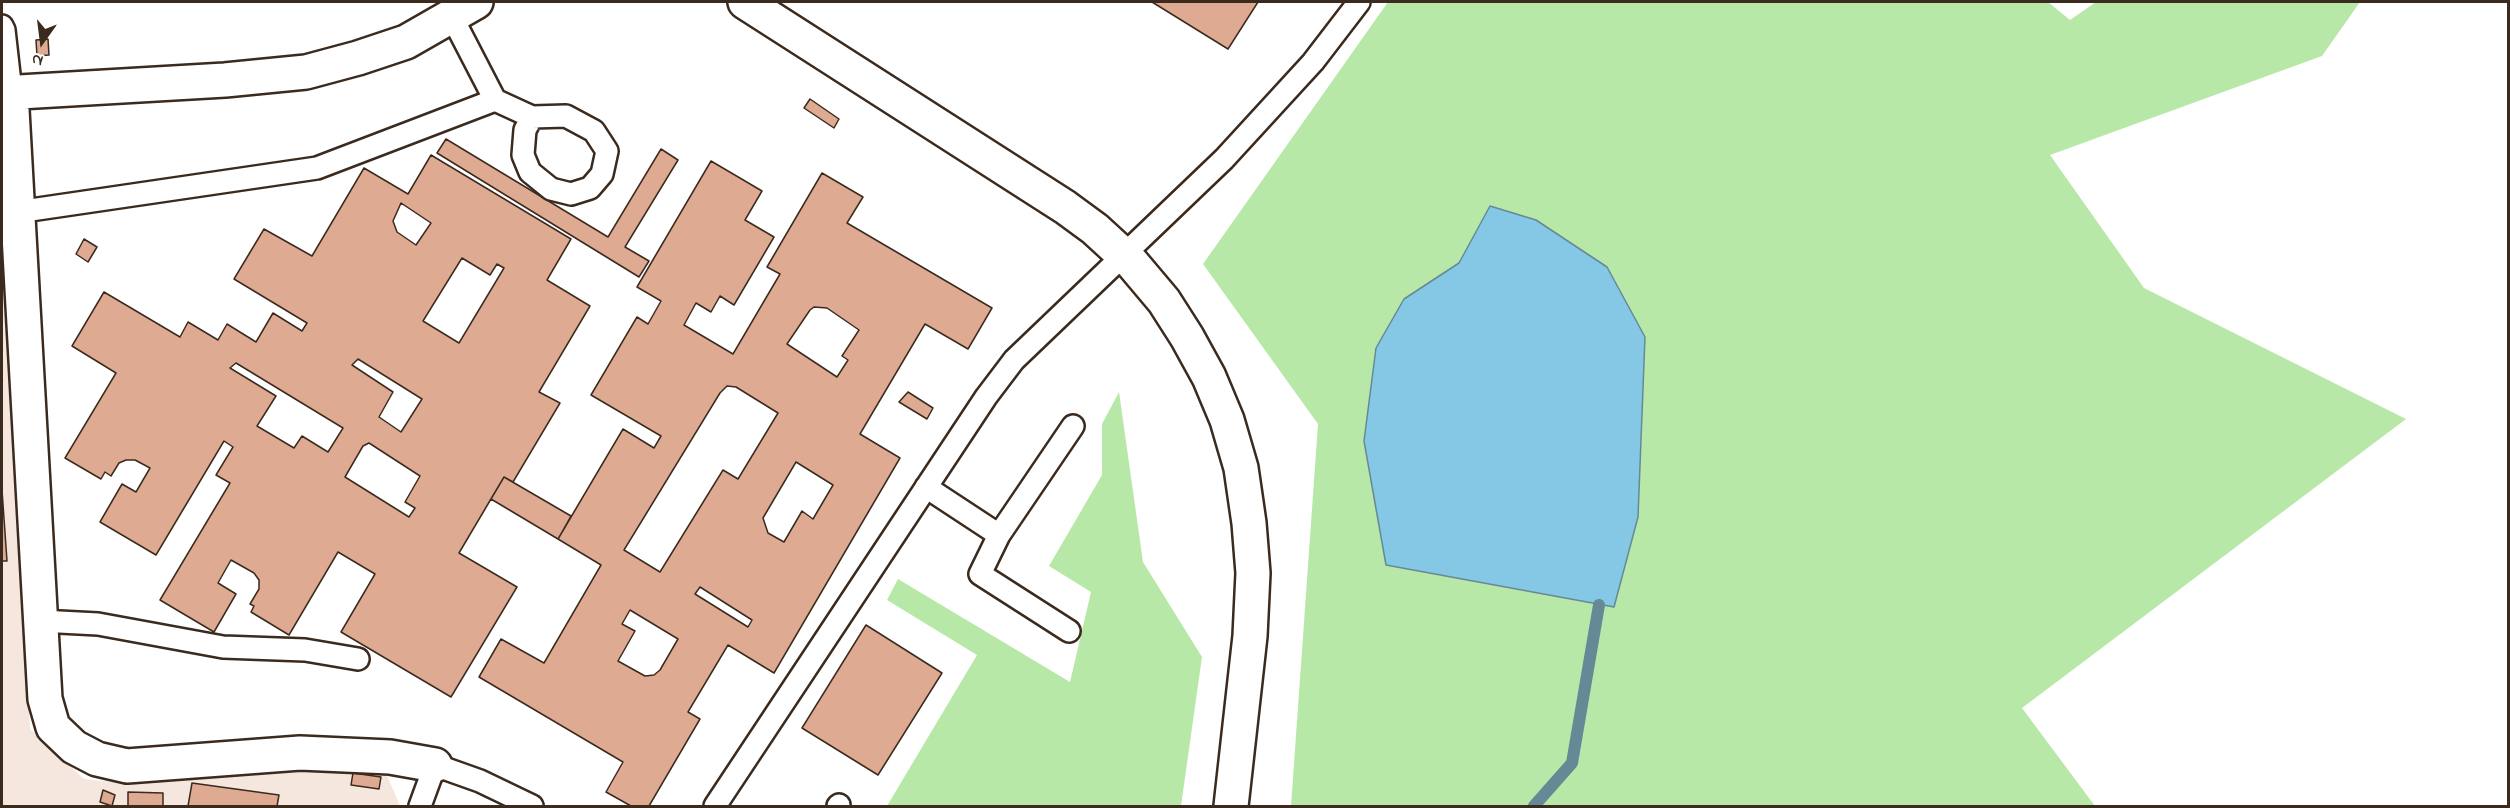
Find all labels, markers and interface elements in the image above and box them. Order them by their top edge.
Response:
north arrow [12,12,72,72]
text: N [29,47,46,72]

